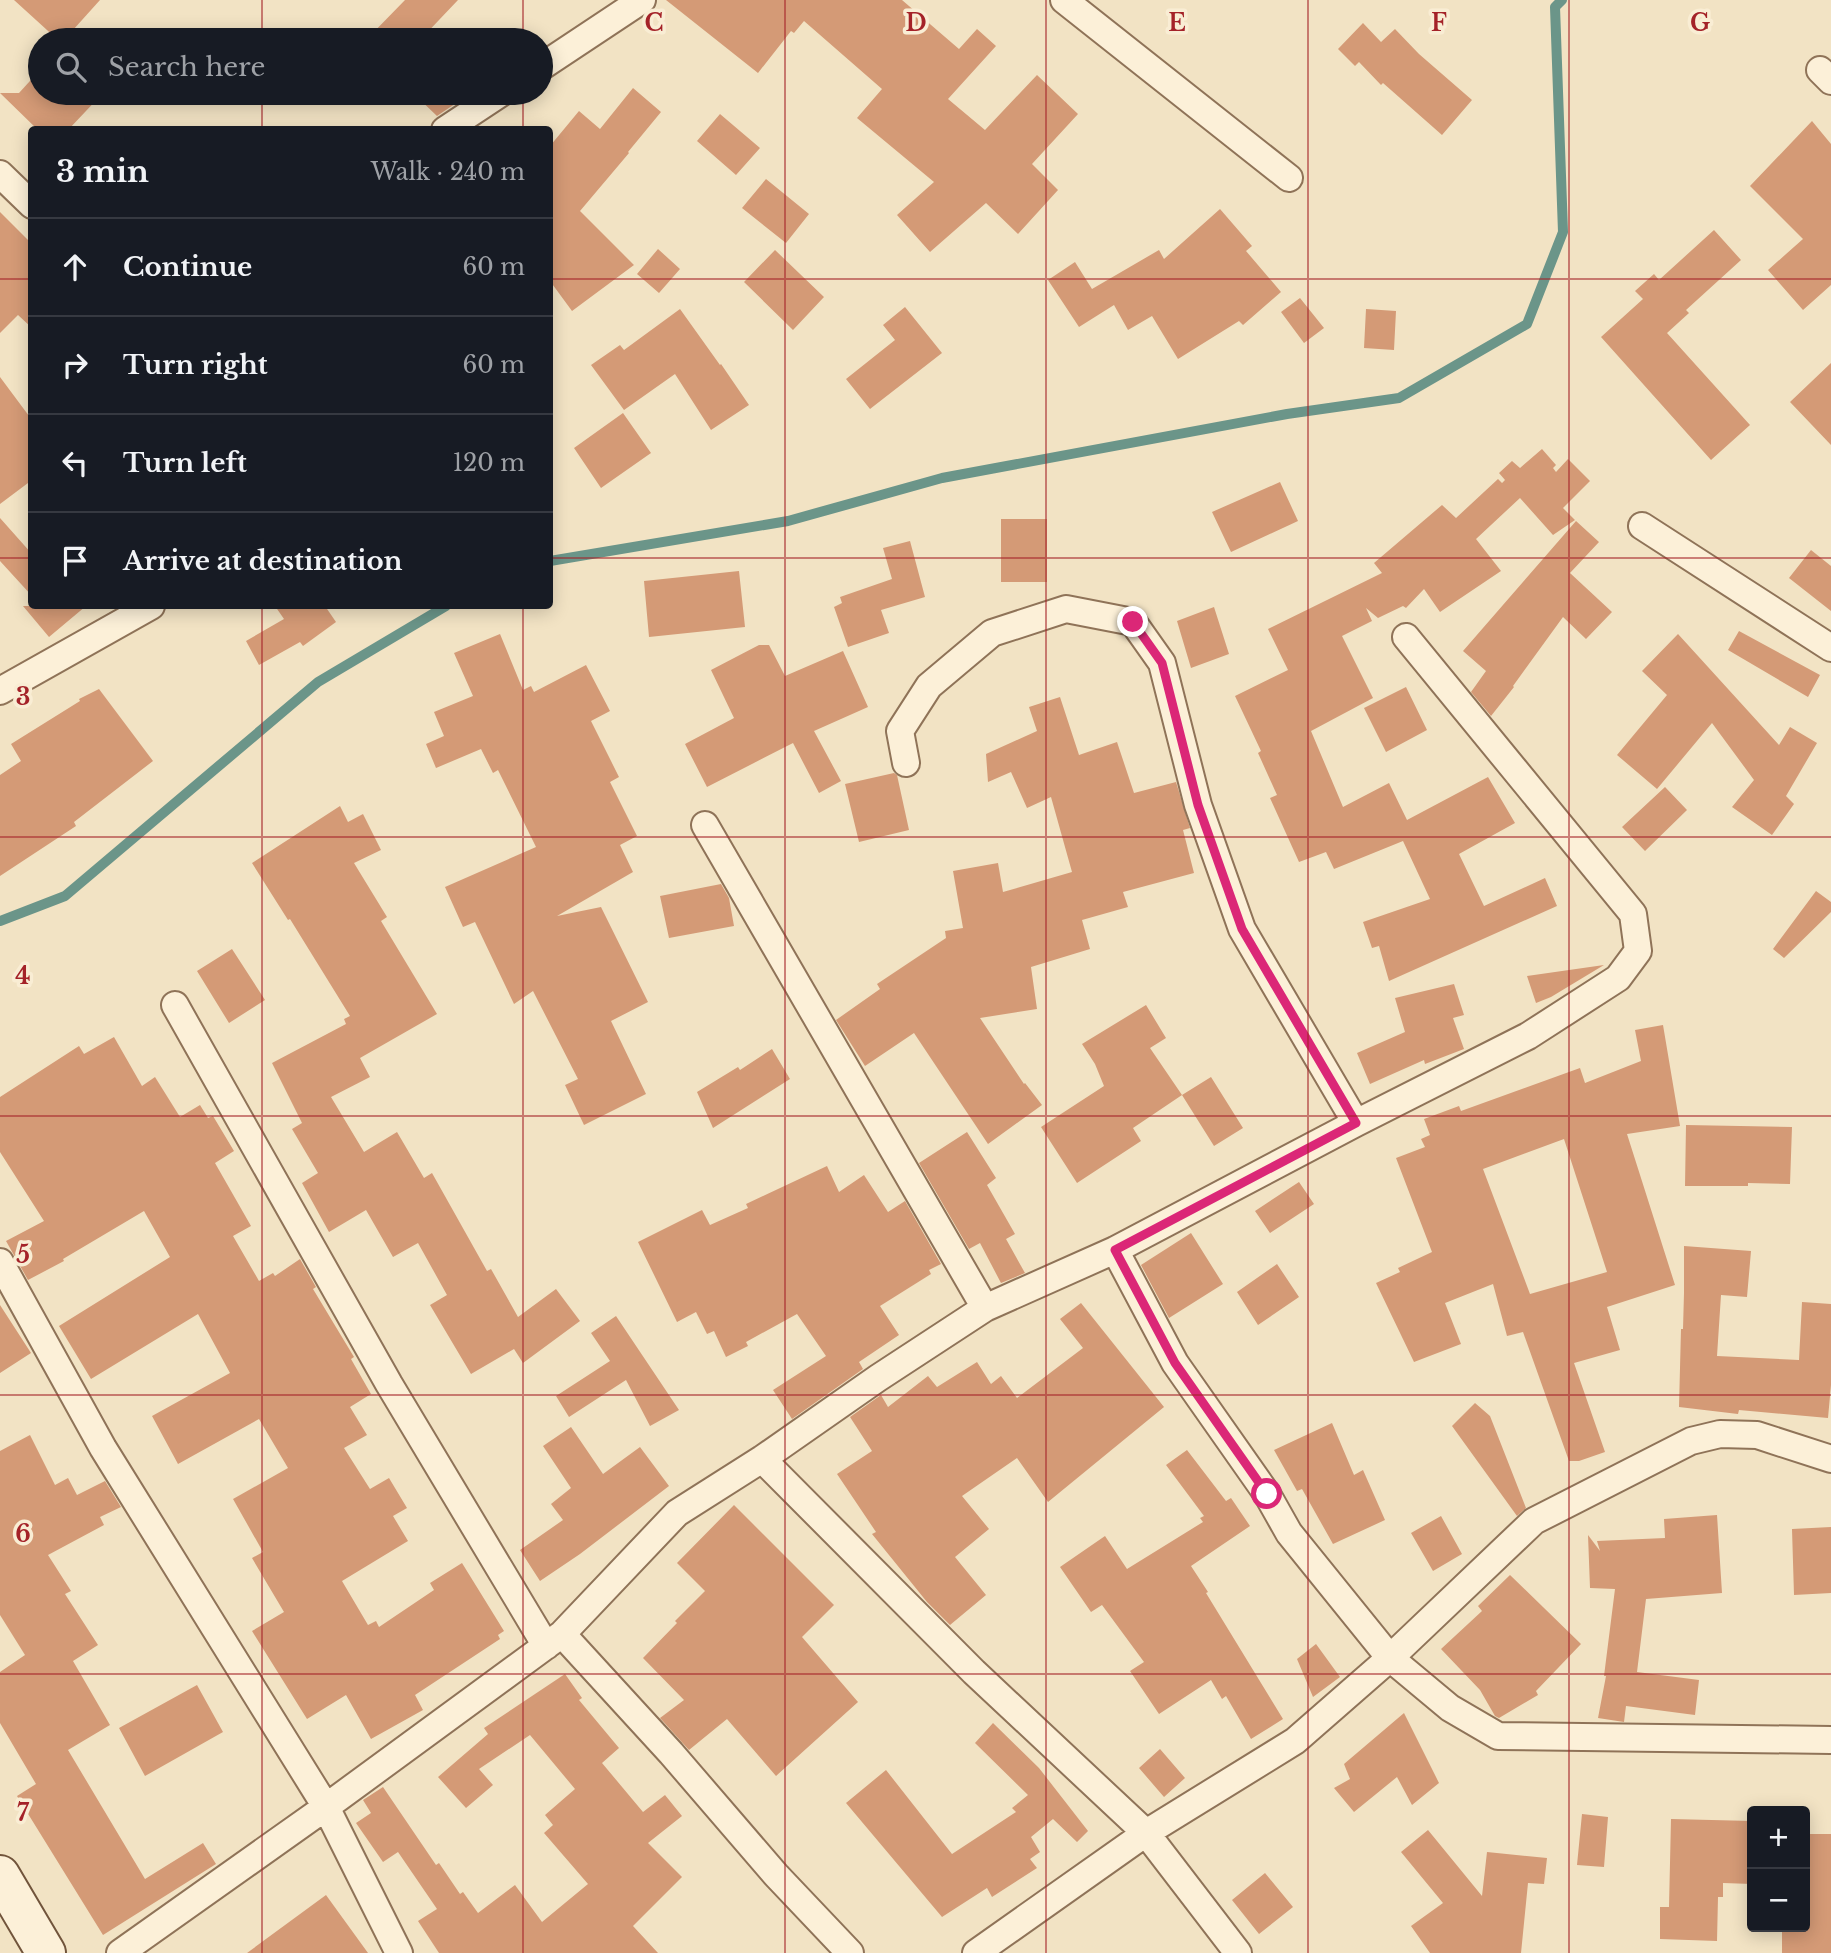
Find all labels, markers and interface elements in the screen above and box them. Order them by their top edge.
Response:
text: C [645,9,663,37]
text: D [905,9,927,37]
text: E [1168,9,1186,37]
text: F [1431,9,1447,37]
text: G [1690,9,1710,37]
search box [28,28,553,105]
icon: search [52,48,90,86]
text: Search here [108,51,265,83]
text: 3 min [56,153,149,190]
text: Walk · 240 m [371,158,525,186]
icon: ahead [56,248,94,286]
text: Continue [123,251,252,283]
text: 60 m [463,253,525,281]
icon: right [56,346,94,384]
text: Turn right [123,349,268,381]
text: 60 m [463,351,525,379]
icon: left [56,444,94,482]
text: Turn left [123,447,247,479]
text: 120 m [453,449,525,477]
icon: arrive [56,542,94,580]
text: Arrive at destination [123,545,403,577]
route end [1117,606,1148,637]
text: 3 [16,683,30,711]
text: 4 [15,962,31,990]
text: 5 [16,1241,30,1269]
route start [1251,1478,1282,1509]
text: 6 [15,1520,31,1548]
text: 7 [17,1799,30,1827]
map controls [1747,1806,1810,1932]
button: + [1747,1806,1810,1869]
button: − [1747,1869,1810,1932]

